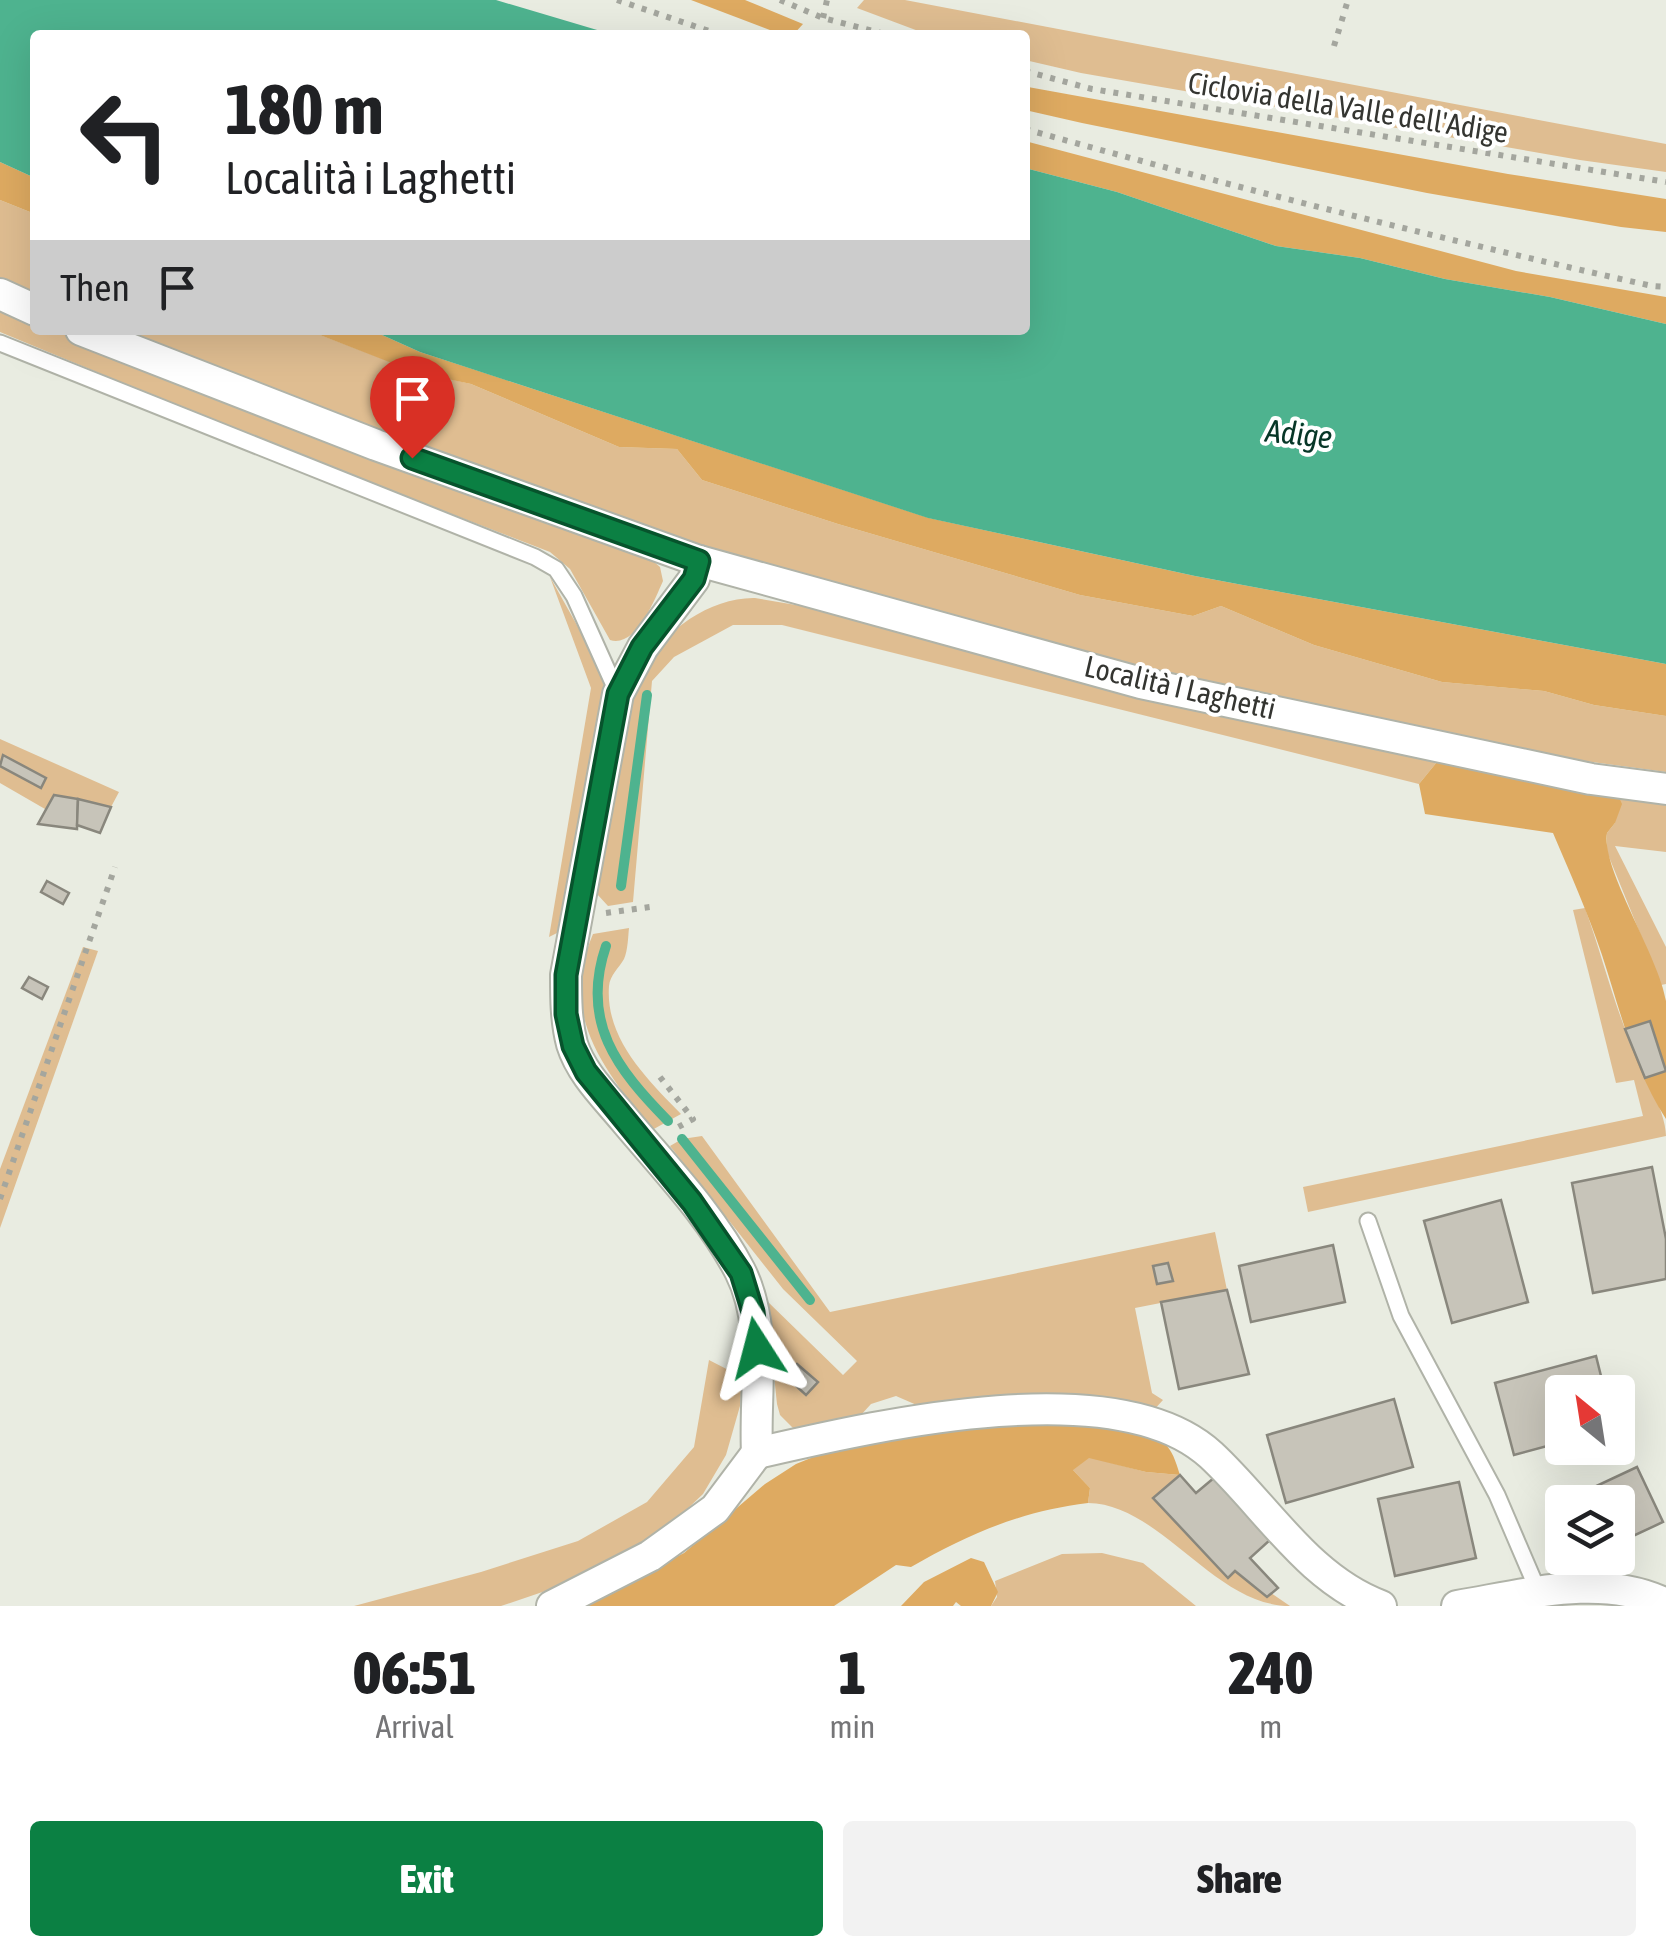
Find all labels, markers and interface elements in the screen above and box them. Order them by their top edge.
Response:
street label: Ciclovia della Valle dell'Adige [1186,65,1511,149]
text: 180 m [225,69,384,149]
icon: left [60,70,190,200]
text: Località i Laghetti [225,152,516,204]
icon: arrive [150,260,205,315]
text: Then [60,266,130,309]
pin [370,356,455,459]
icon: arrive [385,371,440,426]
water label: Adige [1263,411,1334,455]
street label: Località I Laghetti [1081,649,1279,726]
position arrow [705,1296,809,1400]
north arrow [1545,1375,1635,1465]
map controls [1545,1375,1635,1575]
button: layers [1545,1485,1635,1575]
text: 06:51 [353,1638,476,1707]
text: 1 [838,1638,867,1707]
text: 240 [1228,1638,1313,1707]
text: Arrival [376,1708,454,1745]
text: min [829,1708,875,1745]
text: m [1259,1708,1282,1745]
button: Exit [30,1821,823,1936]
button: Share [843,1821,1636,1936]

